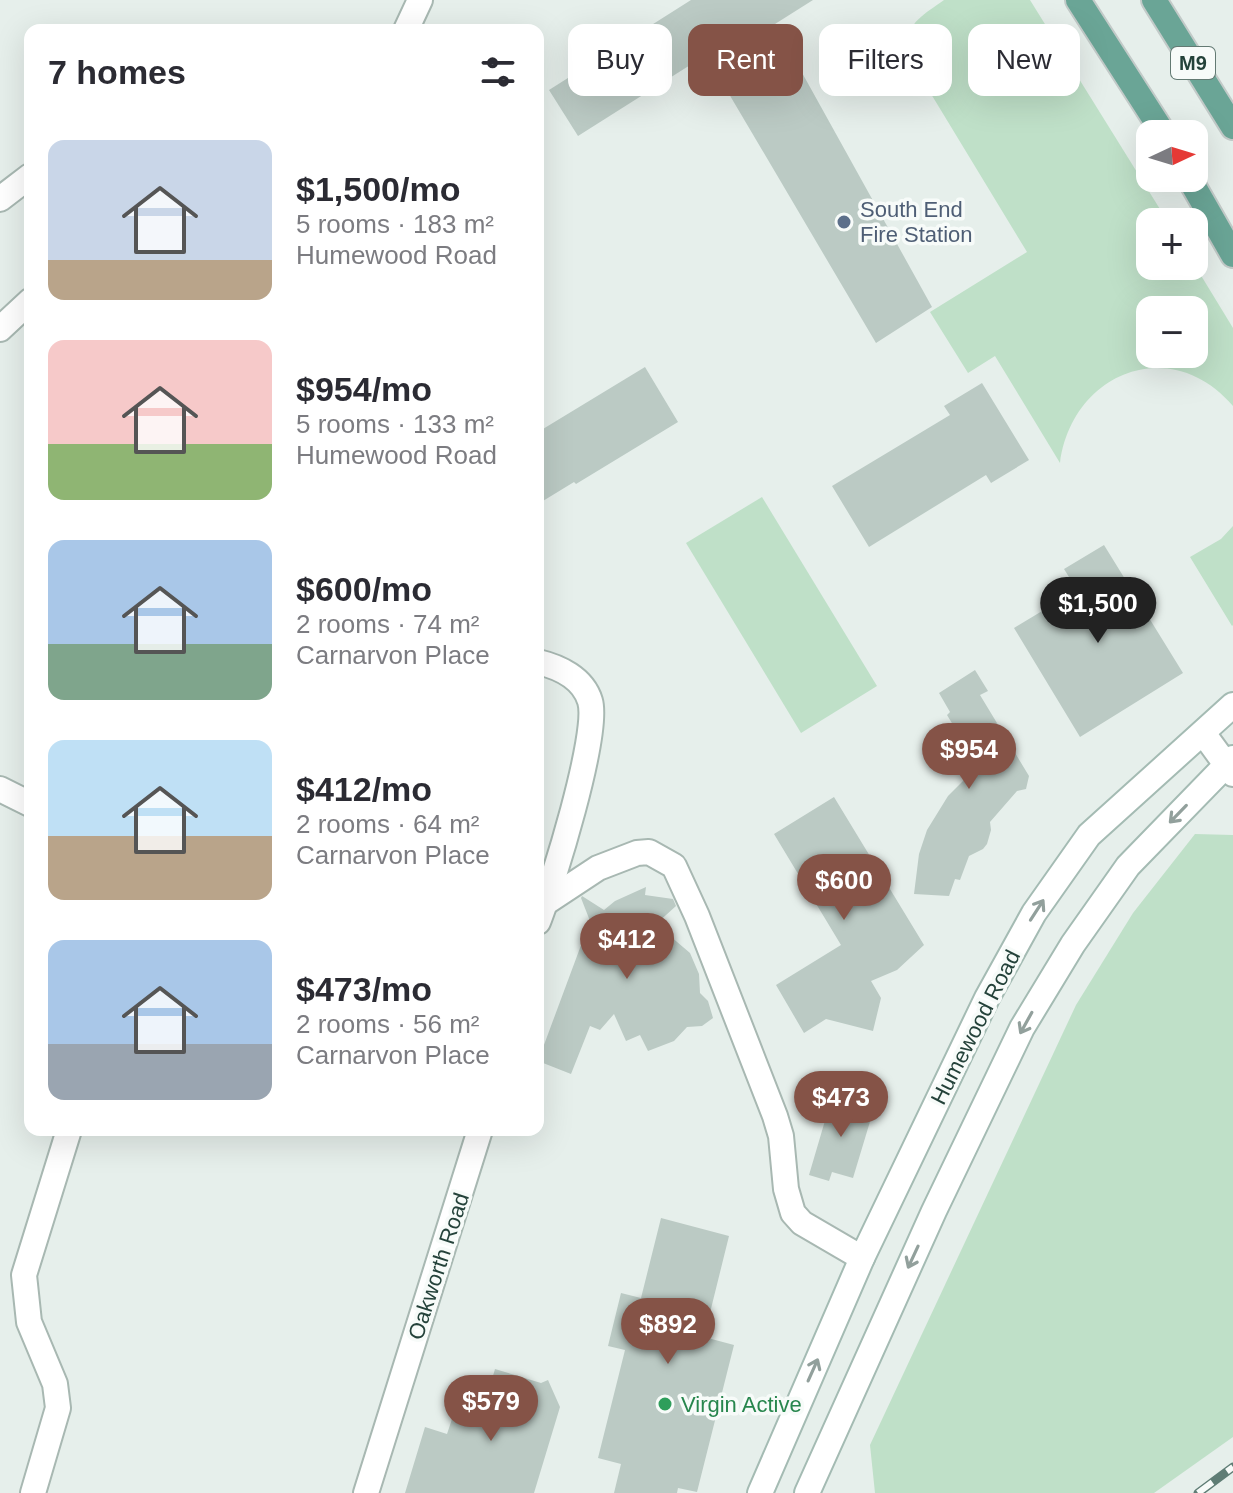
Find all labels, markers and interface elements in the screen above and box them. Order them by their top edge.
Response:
chip: Buy [568,24,672,96]
chip: Rent [688,24,803,96]
chip: Filters [819,24,952,96]
chip: New [968,24,1080,96]
road number: M9 [1171,47,1215,79]
icon: filters [476,50,520,94]
text: 7 homes [48,53,186,91]
north arrow [1136,120,1208,192]
map controls [1136,120,1208,368]
text: $1,500/mo [296,170,460,208]
icon: home [112,172,208,268]
place label: South End Fire Station [860,197,973,247]
button: + [1136,208,1208,280]
text: 5 rooms · 183 m² [296,209,494,239]
marker: South End Fire Station [835,213,853,231]
text: Humewood Road [296,240,497,270]
button: − [1136,296,1208,368]
text: $954/mo [296,370,432,408]
icon: home [112,372,208,468]
text: 5 rooms · 133 m² [296,409,494,439]
text: Humewood Road [296,440,497,470]
text: $600/mo [296,570,432,608]
icon: home [112,572,208,668]
pin: $1,500 [1033,577,1163,645]
text: $1,500 [1058,588,1138,618]
text: 2 rooms · 74 m² [296,609,480,639]
text: Carnarvon Place [296,640,490,670]
pin: $954 [922,723,1016,791]
text: $954 [940,734,998,764]
text: $412/mo [296,770,432,808]
icon: home [112,772,208,868]
one-way arrow [1169,804,1188,824]
text: 2 rooms · 64 m² [296,809,480,839]
text: Carnarvon Place [296,840,490,870]
pin: $600 [797,854,891,922]
text: $600 [815,865,873,895]
one-way arrow [1029,899,1045,922]
pin: $412 [580,913,674,981]
text: $412 [598,924,656,954]
street label: Humewood Road [926,946,1025,1109]
text: $473/mo [296,970,432,1008]
icon: home [112,972,208,1068]
text: 2 rooms · 56 m² [296,1009,480,1039]
one-way arrow [1018,1011,1034,1034]
text: Carnarvon Place [296,1040,490,1070]
pin: $473 [794,1071,888,1139]
text: $473 [812,1082,870,1112]
street label: Oakworth Road [403,1190,474,1343]
one-way arrow [904,1245,919,1269]
pin: $892 [621,1298,715,1366]
text: $892 [639,1309,697,1339]
one-way arrow [806,1358,821,1382]
pin: $579 [444,1375,538,1443]
text: $579 [462,1386,520,1416]
place label: Virgin Active [681,1392,802,1417]
marker: Virgin Active [656,1395,674,1413]

